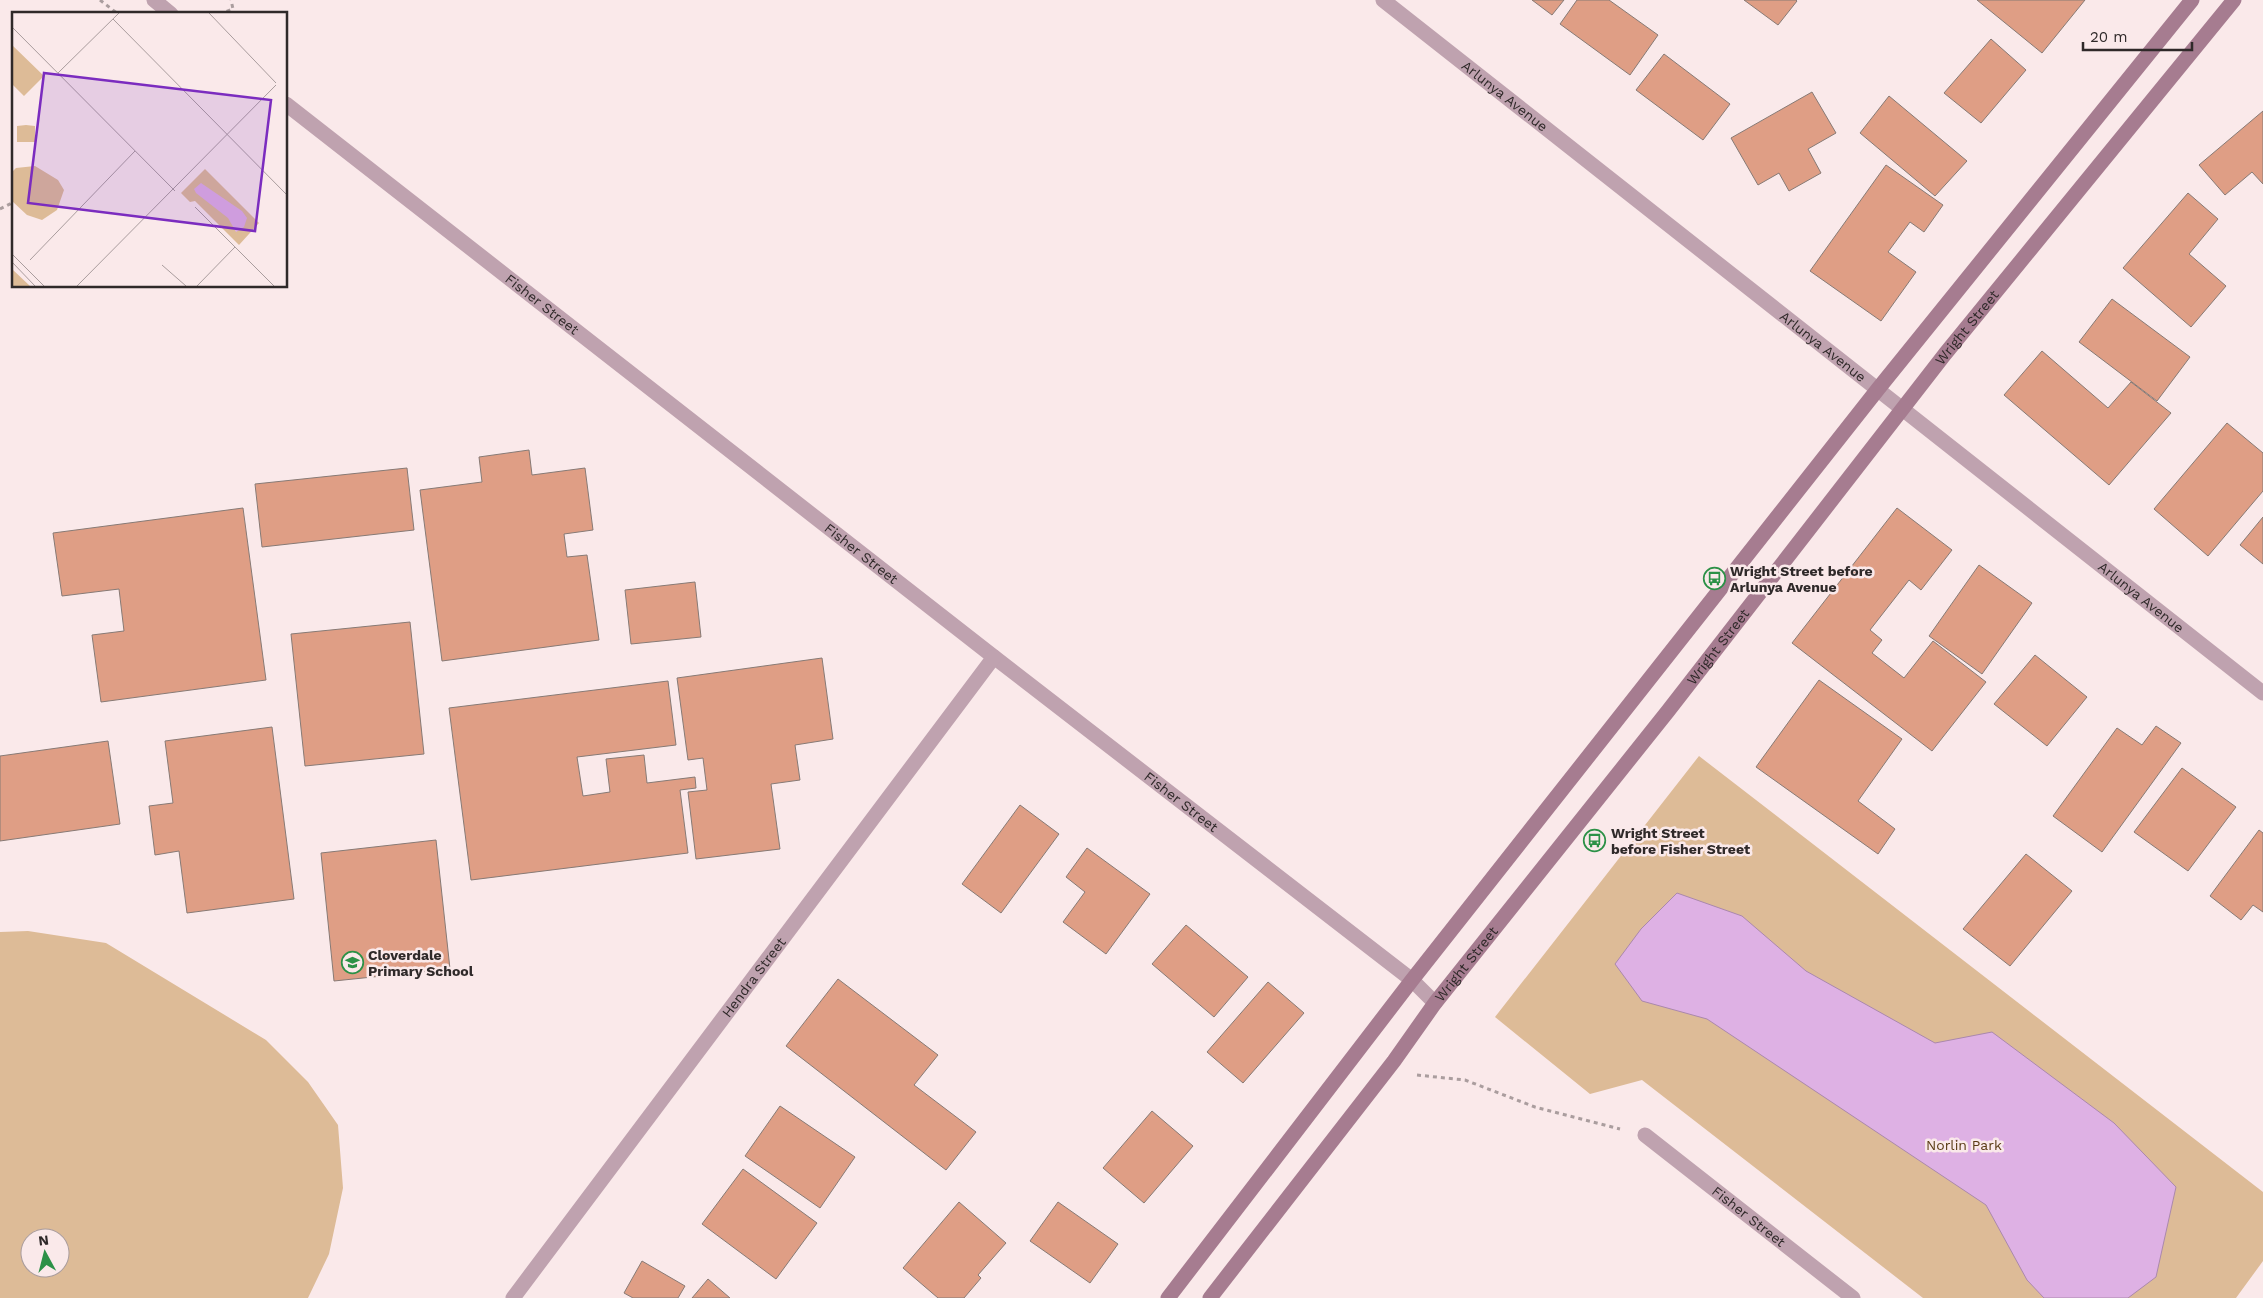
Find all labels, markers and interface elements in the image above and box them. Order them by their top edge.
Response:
inset map [12,12,288,288]
scale bar [2083,20,2192,52]
text: 20 m [2090,28,2128,46]
street label: Arlunya Avenue [1459,57,1551,135]
street label: Fisher Street [502,270,582,338]
street label: Wright Street [1932,287,2002,368]
street label: Arlunya Avenue [1777,308,1869,385]
street label: Fisher Street [821,520,901,587]
street label: Arlunya Avenue [2095,558,2187,636]
place label: Wright Street before Arlunya Avenue [1730,563,1873,595]
bus stop icon: Wright Street before Arlunya Avenue [1702,567,1726,591]
street label: Wright Street [1684,606,1752,688]
street label: Fisher Street [1141,768,1221,835]
place label: Wright Street before Fisher Street [1611,825,1750,857]
bus stop icon: Wright Street before Fisher Street [1583,829,1607,853]
street label: Wright Street [1431,923,1501,1005]
street label: Hendra Street [719,934,789,1020]
place label: Cloverdale Primary School [368,947,474,979]
school or university icon: Cloverdale Primary School [340,951,364,975]
park label: Norlin Park [1926,1137,2002,1153]
street label: Fisher Street [1709,1183,1789,1250]
north arrow [20,1228,70,1278]
text: N [37,1232,50,1249]

